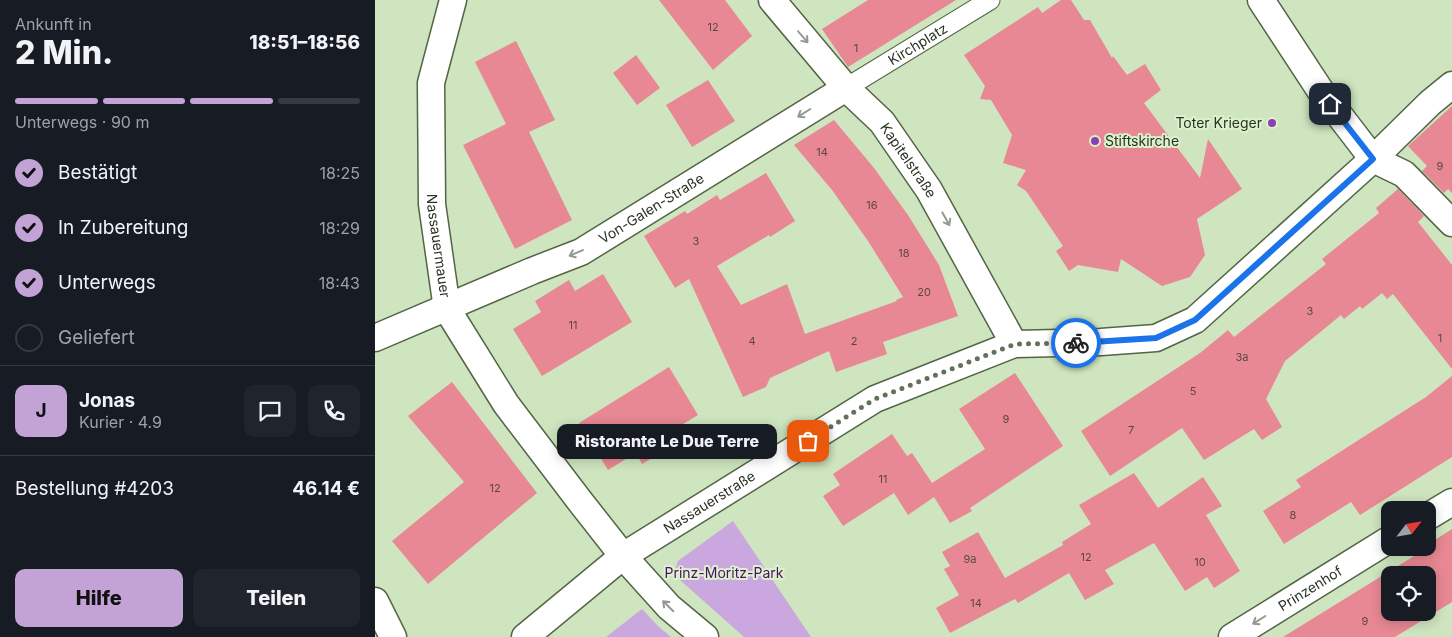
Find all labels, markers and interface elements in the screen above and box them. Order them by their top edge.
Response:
text: Ankunft in [15,14,92,34]
street label: Kirchplatz [885,19,950,68]
house number: 12 [707,20,719,34]
one-way arrow [798,30,809,43]
text: 18:51–18:56 [249,31,360,54]
text: 2 Min. [15,33,113,72]
house number: 1 [854,41,858,55]
pin [1309,83,1351,125]
icon: home [1316,90,1344,118]
one-way arrow [797,108,811,118]
text: Unterwegs · 90 m [15,112,149,132]
place label: Toter Krieger [1175,114,1262,131]
marker: Toter Krieger [1266,117,1278,129]
street label: Kapitelstraße [877,119,940,200]
place label: Stiftskirche [1105,132,1179,149]
marker: Stiftskirche [1089,135,1101,147]
house number: 14 [816,145,828,159]
icon: check [15,159,43,187]
house number: 9 [1437,159,1444,173]
text: Bestätigt [58,161,137,184]
text: 18:25 [320,163,360,183]
street label: Von-Galen-Straße [595,169,707,247]
street label: Nassauermauer [424,194,454,299]
house number: 16 [866,198,878,212]
one-way arrow [941,212,951,227]
icon: check [15,214,43,242]
text: In Zubereitung [58,216,188,239]
text: 18:29 [319,218,360,238]
house number: 3 [693,234,700,248]
house number: 18 [898,246,910,260]
one-way arrow [569,249,584,259]
icon: check [15,269,43,297]
text: Unterwegs [58,271,156,294]
text: 18:43 [319,273,360,293]
house number: 20 [917,285,931,299]
house number: 3 [1307,304,1314,318]
house number: 11 [569,318,577,332]
courier [1051,318,1101,368]
text: Geliefert [58,326,135,349]
icon: bike [1062,329,1090,357]
house number: 1 [1438,331,1442,345]
house number: 4 [748,334,756,348]
house number: 2 [851,334,857,348]
house number: 3a [1236,350,1248,364]
house number: 5 [1190,384,1197,398]
button: chat [244,385,296,437]
button: phone [308,385,360,437]
text: Jonas [79,389,135,412]
text: J [35,399,47,422]
text: Kurier · 4.9 [79,412,162,432]
house number: 9 [1003,412,1010,426]
pin [787,420,829,462]
house number: 7 [1128,423,1134,437]
callout: Ristorante Le Due Terre [558,424,778,458]
icon: bag [794,427,822,455]
text: Ristorante Le Due Terre [575,431,759,451]
street label: Nassauerstraße [660,467,758,537]
house number: 11 [879,472,887,486]
text: Bestellung #4203 [15,477,174,500]
text: 46.14 € [292,477,360,500]
house number: 12 [489,481,501,495]
north arrow [1381,501,1436,556]
map controls [1381,501,1436,621]
house number: 8 [1290,508,1297,522]
house number: 12 [1080,550,1092,564]
house number: 9a [964,552,977,566]
house number: 10 [1194,555,1206,569]
street label: Prinzenhof [1275,562,1345,614]
park label: Prinz-Moritz-Park [665,564,784,581]
button: locate [1381,566,1436,621]
button: Hilfe [15,569,183,627]
button: Teilen [193,569,360,627]
house number: 14 [970,596,982,610]
one-way arrow [662,600,674,612]
house number: 9 [1362,614,1369,628]
one-way arrow [1253,615,1267,625]

